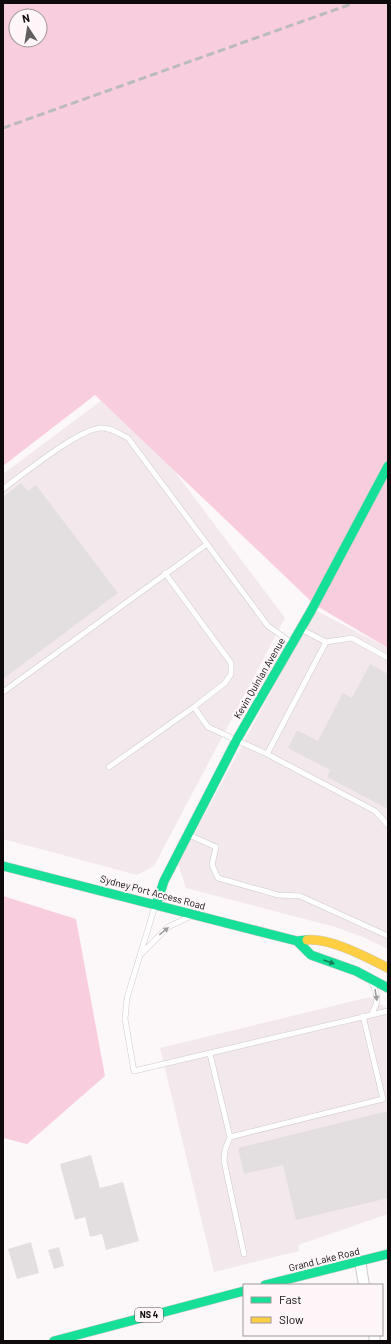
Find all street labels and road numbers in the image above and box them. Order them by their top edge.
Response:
street label: Kevin Quinlan Avenue [231,635,287,721]
street label: Sydney Port Access Road [99,872,207,912]
street label: Grand Lake Road [287,1244,361,1274]
road number: NS 4 [135,1308,163,1322]

